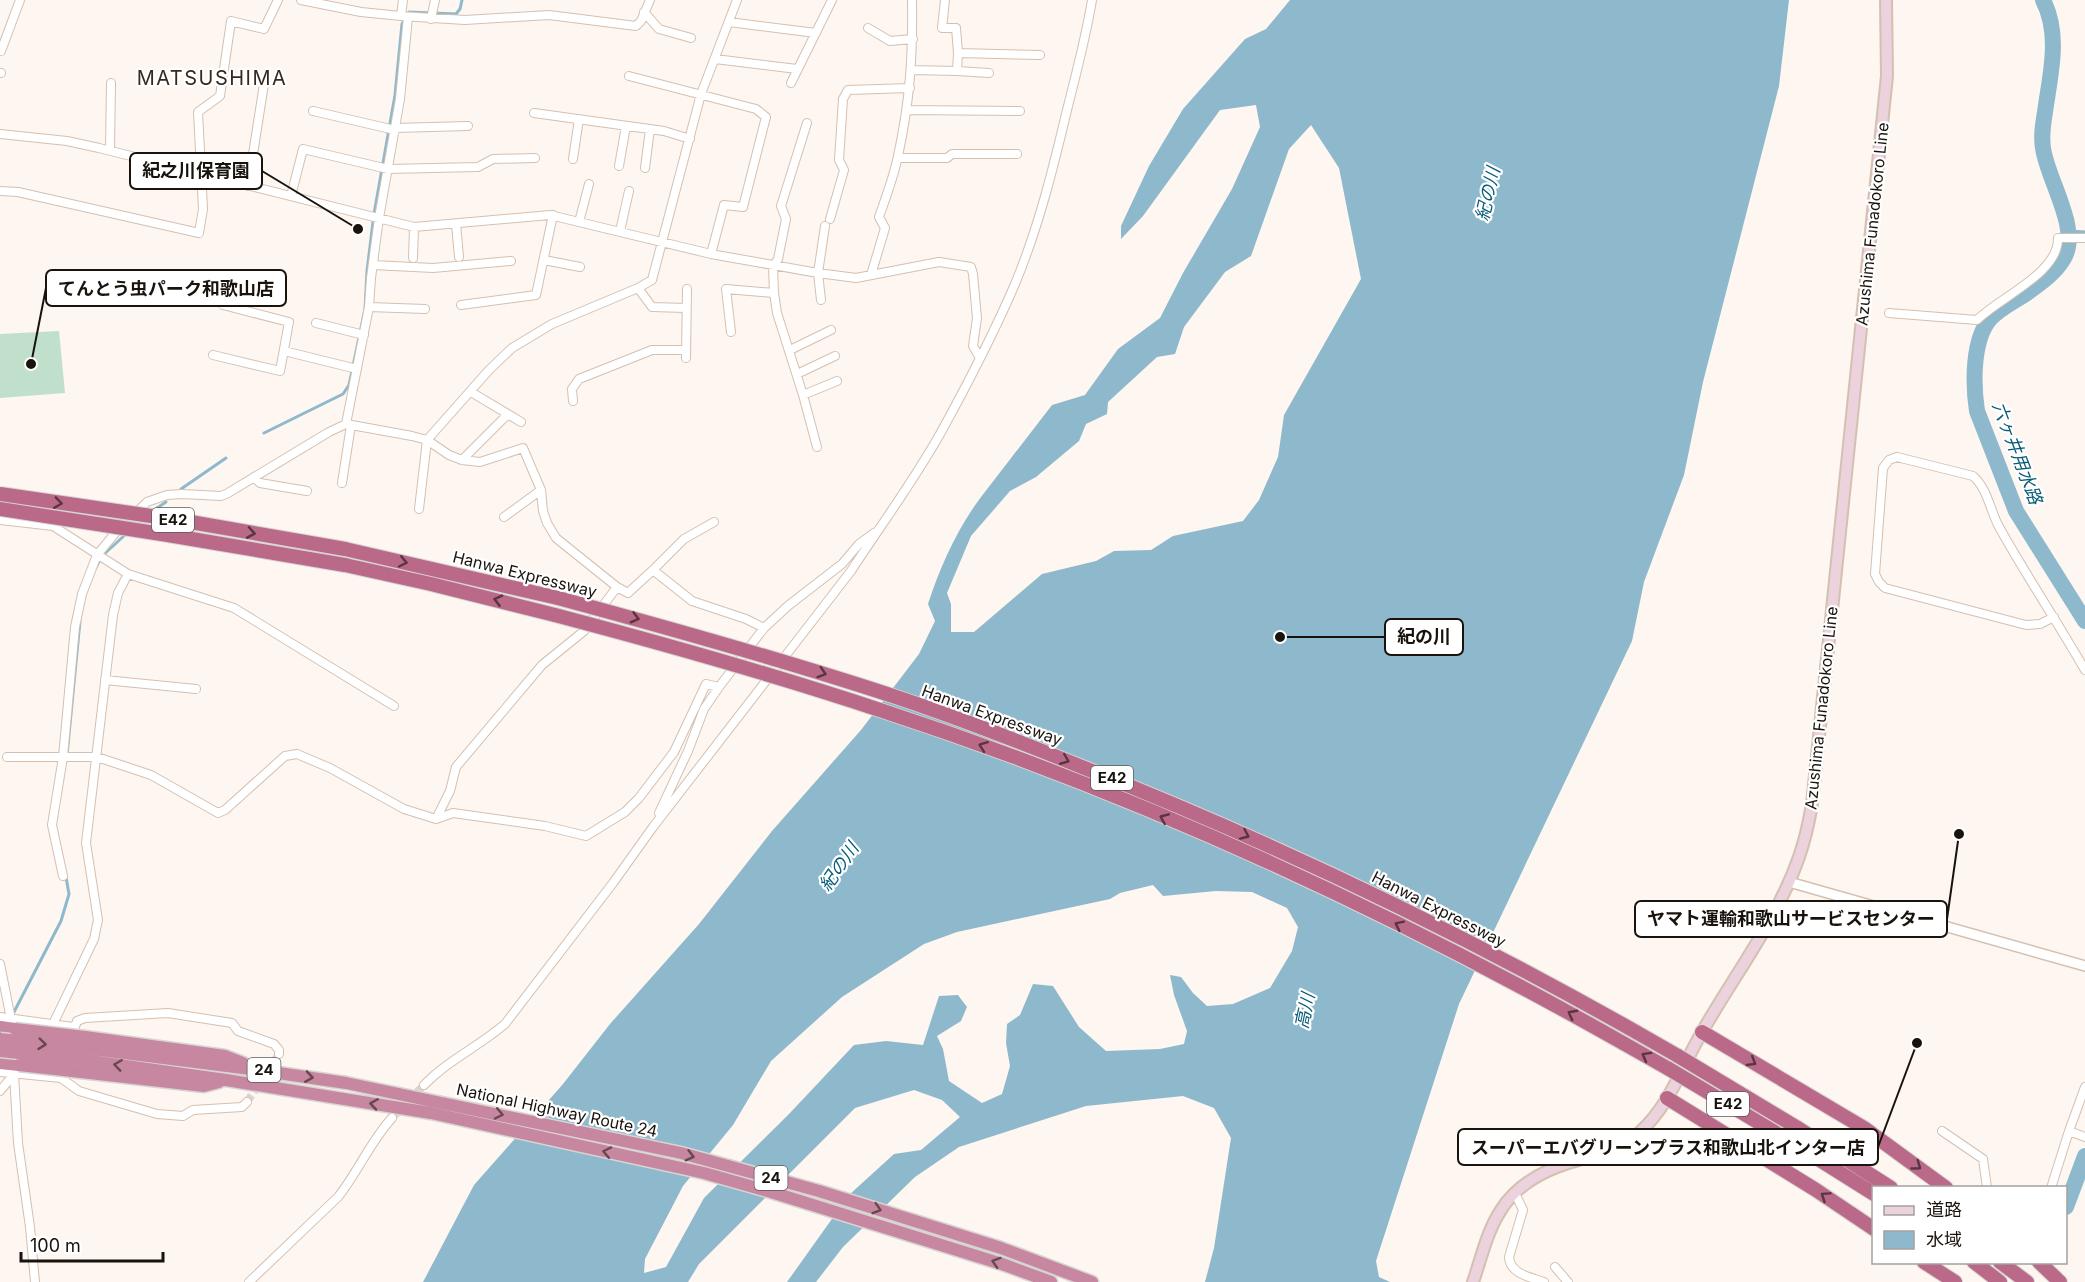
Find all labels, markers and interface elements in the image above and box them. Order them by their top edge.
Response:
district label: MATSUSHIMA [137,66,287,90]
street label: Azushima Funadokoro Line [1851,121,1893,327]
callout: 紀之川保育園 [130,153,262,189]
text: 紀之川保育園 [142,160,250,181]
water label: 紀の川 [1471,163,1504,223]
callout: てんとう虫パーク和歌山店 [46,270,286,306]
text: てんとう虫パーク和歌山店 [58,278,274,299]
water label: 六ヶ井用水路 [1988,399,2047,509]
one-way arrow [53,496,62,508]
road number: E42 [152,508,194,532]
one-way arrow [246,526,255,538]
street label: Hanwa Expressway [451,546,599,602]
one-way arrow [397,555,407,568]
one-way arrow [493,594,503,607]
street label: Azushima Funadokoro Line [1800,605,1842,811]
one-way arrow [630,611,640,624]
callout: 紀の川 [1385,619,1463,655]
text: 紀の川 [1397,626,1451,647]
one-way arrow [816,666,827,678]
street label: Hanwa Expressway [919,680,1065,750]
one-way arrow [978,741,989,754]
one-way arrow [1058,753,1069,765]
road number: E42 [1091,766,1133,790]
one-way arrow [1160,813,1171,825]
one-way arrow [1238,827,1249,839]
water label: 紀の川 [815,837,864,895]
street label: Hanwa Expressway [1369,867,1509,951]
callout: ヤマト運輸和歌山サービスセンター [1635,901,1947,937]
text: ヤマト運輸和歌山サービスセンター [1647,908,1935,929]
one-way arrow [1395,920,1406,932]
water label: 高川 [1290,989,1319,1031]
one-way arrow [1568,1010,1579,1021]
one-way arrow [37,1037,47,1049]
one-way arrow [1642,1052,1652,1063]
one-way arrow [1746,1054,1756,1066]
road number: 24 [248,1058,280,1082]
one-way arrow [114,1060,123,1072]
one-way arrow [304,1071,313,1083]
street label: National Highway Route 24 [455,1079,659,1141]
road number: E42 [1707,1092,1749,1116]
one-way arrow [369,1098,379,1111]
one-way arrow [494,1107,504,1120]
callout: スーパーエバグリーンプラス和歌山北インター店 [1458,1129,1878,1165]
text: スーパーエバグリーンプラス和歌山北インター店 [1471,1137,1865,1158]
one-way arrow [602,1146,612,1159]
one-way arrow [684,1148,694,1161]
one-way arrow [1910,1159,1921,1170]
road number: 24 [754,1166,788,1190]
legend [1872,1186,2067,1264]
one-way arrow [1821,1192,1832,1203]
text: 道路 [1926,1199,1962,1220]
one-way arrow [871,1202,882,1215]
scale bar [21,1225,164,1263]
text: 水域 [1926,1229,1962,1250]
text: 100 m [30,1235,81,1256]
one-way arrow [991,1257,1002,1270]

